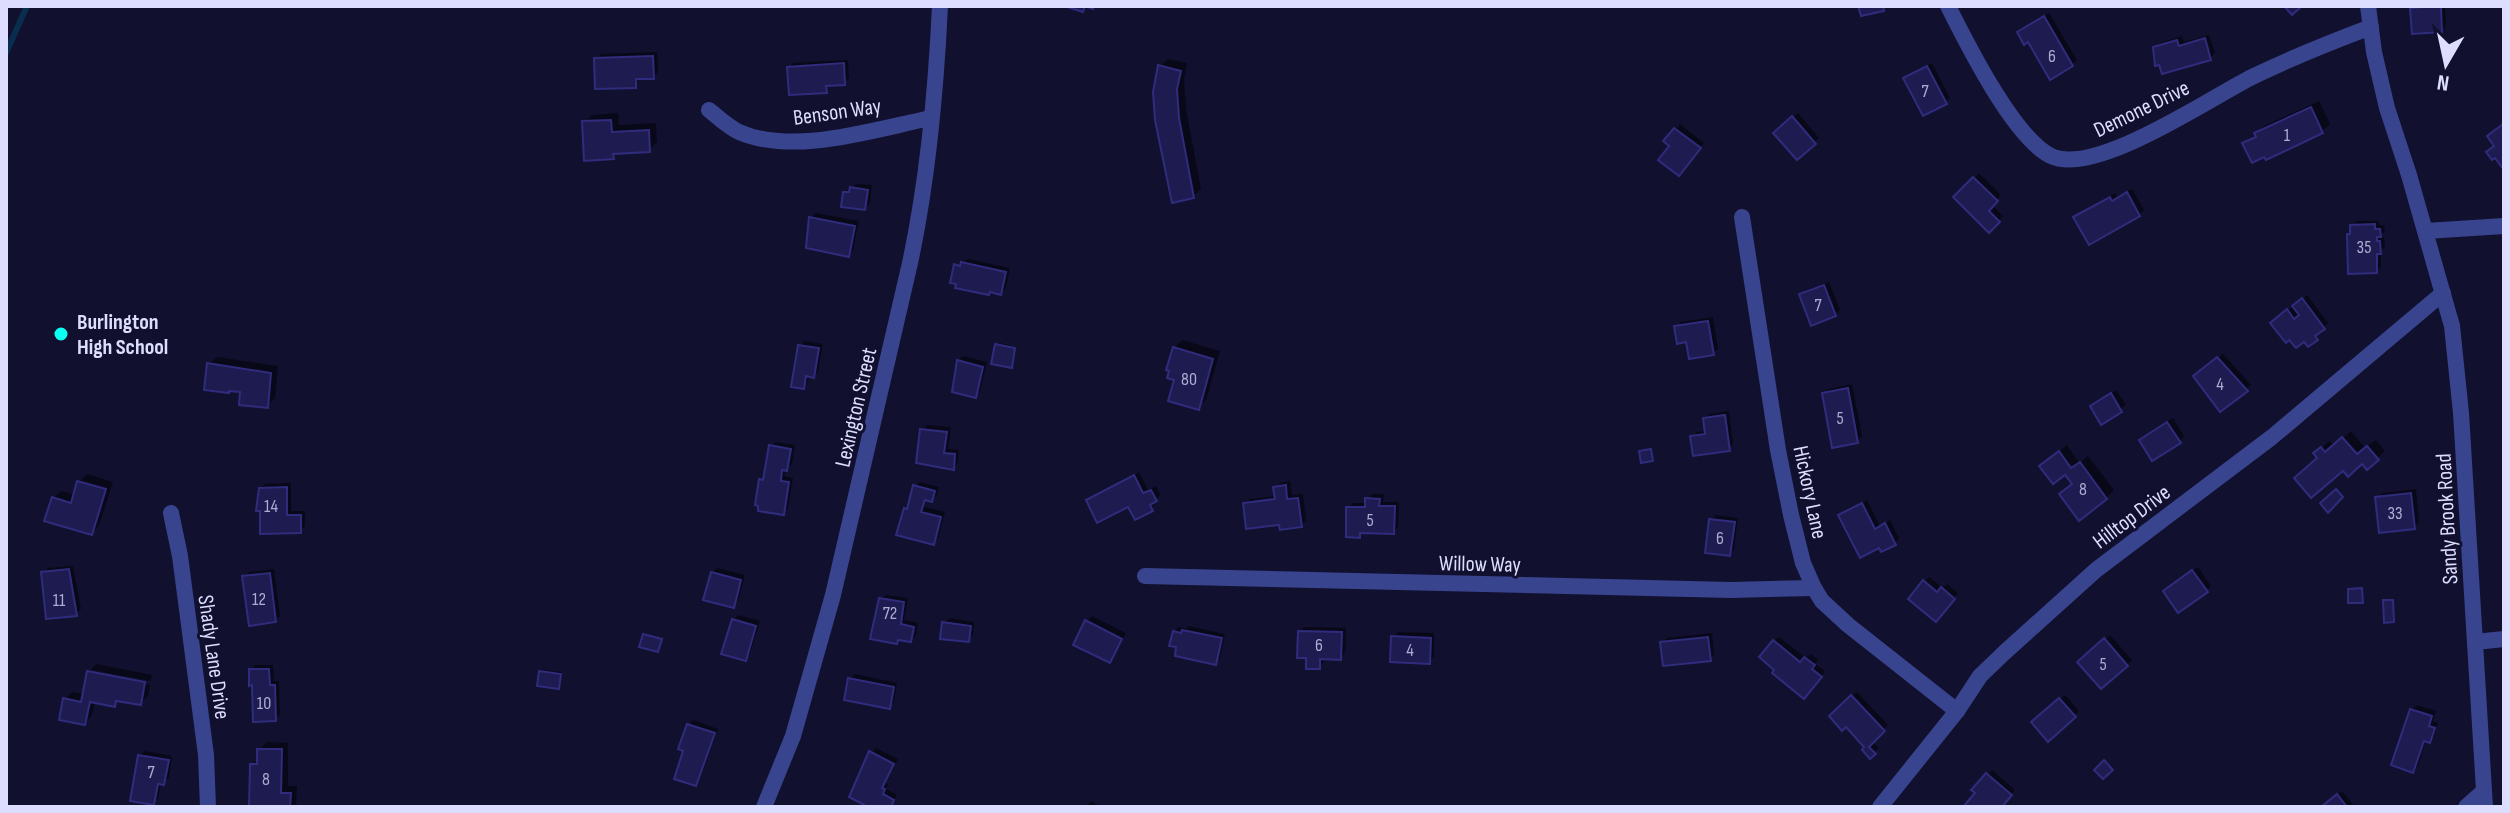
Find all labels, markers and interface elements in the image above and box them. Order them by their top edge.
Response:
north arrow [2406,24,2486,104]
house number: 6 [2048,46,2056,67]
text: N [2435,68,2451,97]
street label: Demone Drive [2089,75,2194,144]
house number: 7 [1921,81,1929,102]
street label: Benson Way [791,93,883,132]
house number: 1 [2284,125,2291,146]
house number: 35 [2357,237,2371,258]
house number: 7 [1814,295,1822,316]
place label: Burlington High School [77,309,168,361]
marker: Burlington High School [52,325,70,343]
street label: Lexington Street [830,345,883,470]
house number: 80 [1181,369,1197,390]
house number: 4 [2216,374,2224,395]
house number: 5 [1836,408,1844,429]
street label: Hickory Lane [1786,443,1833,541]
street label: Sandy Brook Road [2431,453,2464,585]
house number: 8 [2079,479,2087,500]
street label: Hilltop Drive [2088,479,2176,555]
house number: 14 [264,496,278,517]
house number: 33 [2387,503,2403,524]
house number: 5 [1366,510,1374,531]
house number: 6 [1716,528,1724,549]
street label: Willow Way [1439,550,1522,579]
house number: 12 [252,589,266,610]
house number: 11 [53,590,66,611]
street label: Shady Lane Drive [191,593,236,721]
house number: 72 [883,603,897,624]
house number: 6 [1315,635,1323,656]
house number: 4 [1406,640,1414,661]
house number: 5 [2099,654,2107,675]
house number: 10 [257,693,271,714]
house number: 7 [147,762,155,783]
house number: 8 [262,769,270,790]

